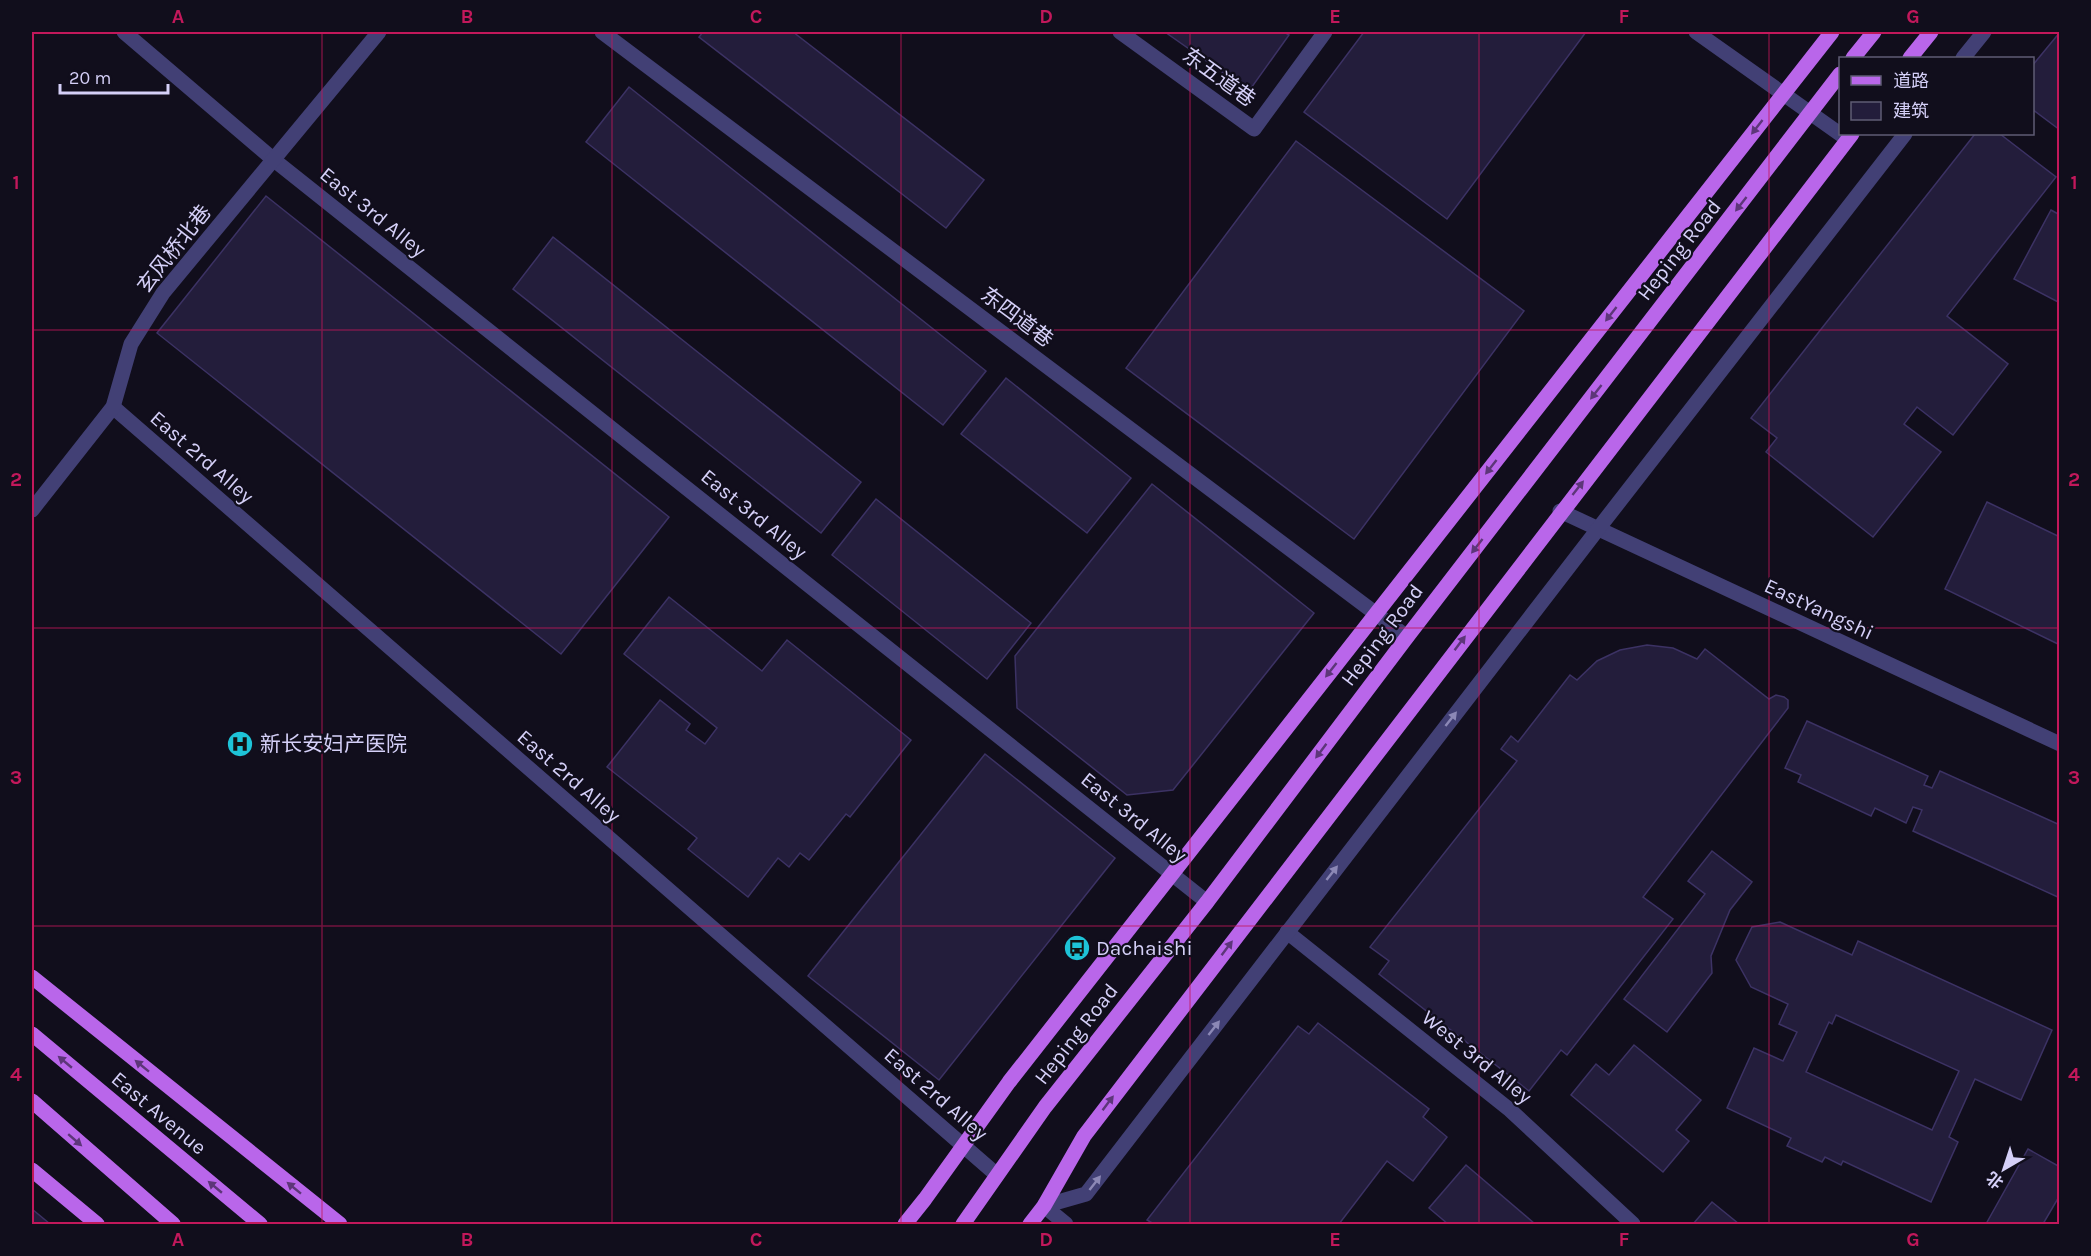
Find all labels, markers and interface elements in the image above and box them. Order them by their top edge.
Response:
text: A [172,5,185,28]
text: B [461,5,473,28]
text: C [750,5,762,28]
text: D [1039,5,1053,28]
text: E [1329,5,1341,28]
text: F [1619,5,1630,28]
text: G [1906,5,1920,28]
street label: 东五道巷 [1178,43,1260,111]
scale bar [60,57,168,95]
legend [1839,57,2034,135]
text: 20 m [69,67,111,89]
text: 道路 [1893,70,1929,92]
text: 建筑 [1893,100,1929,122]
one-way arrow [1751,119,1764,135]
street label: East 3rd Alley [315,162,431,262]
text: 1 [12,171,20,194]
text: 1 [2070,171,2078,194]
street label: Heping Road [1632,195,1726,305]
one-way arrow [1734,196,1747,212]
street label: 玄风桥北巷 [132,200,216,298]
street label: 东四道巷 [976,282,1058,352]
one-way arrow [1605,306,1617,321]
one-way arrow [1590,383,1602,399]
street label: East 2rd Alley [146,406,259,508]
one-way arrow [1484,459,1497,475]
street label: East 3rd Alley [696,464,812,564]
text: 2 [10,468,22,491]
text: 2 [2068,468,2080,491]
one-way arrow [1572,481,1584,496]
one-way arrow [1471,538,1483,554]
street label: EastYangshi [1761,573,1877,645]
street label: Heping Road [1336,579,1428,691]
one-way arrow [1453,636,1465,651]
one-way arrow [1326,663,1338,678]
one-way arrow [1445,711,1458,727]
street label: East 2rd Alley [513,725,626,827]
hospital icon: 新长安妇产医院 [225,729,255,759]
place label: 新长安妇产医院 [260,732,407,756]
one-way arrow [1315,744,1327,759]
text: 3 [10,766,22,789]
text: 3 [2068,766,2080,789]
street label: East 3rd Alley [1076,767,1192,867]
one-way arrow [1326,866,1338,881]
bus stop icon: Dachaishi [1062,933,1092,963]
place label: Dachaishi [1096,936,1193,960]
one-way arrow [1220,941,1232,956]
street label: Heping Road [1029,979,1123,1089]
street label: West 3rd Alley [1417,1005,1537,1109]
one-way arrow [1207,1020,1220,1036]
street label: East 2rd Alley [880,1043,993,1145]
one-way arrow [57,1056,73,1069]
one-way arrow [134,1059,150,1072]
text: 4 [10,1063,22,1086]
text: 4 [2068,1063,2080,1086]
street label: East Avenue [107,1066,211,1160]
one-way arrow [1102,1096,1114,1111]
one-way arrow [68,1133,83,1147]
north arrow [1974,1139,2034,1199]
text: 北 [1983,1168,2007,1193]
one-way arrow [1088,1175,1100,1190]
one-way arrow [208,1181,223,1194]
one-way arrow [286,1181,302,1194]
text: A [172,1228,185,1251]
text: B [461,1228,473,1251]
text: C [750,1228,762,1251]
text: D [1039,1228,1053,1251]
text: E [1329,1228,1341,1251]
text: F [1619,1228,1630,1251]
text: G [1906,1228,1920,1251]

